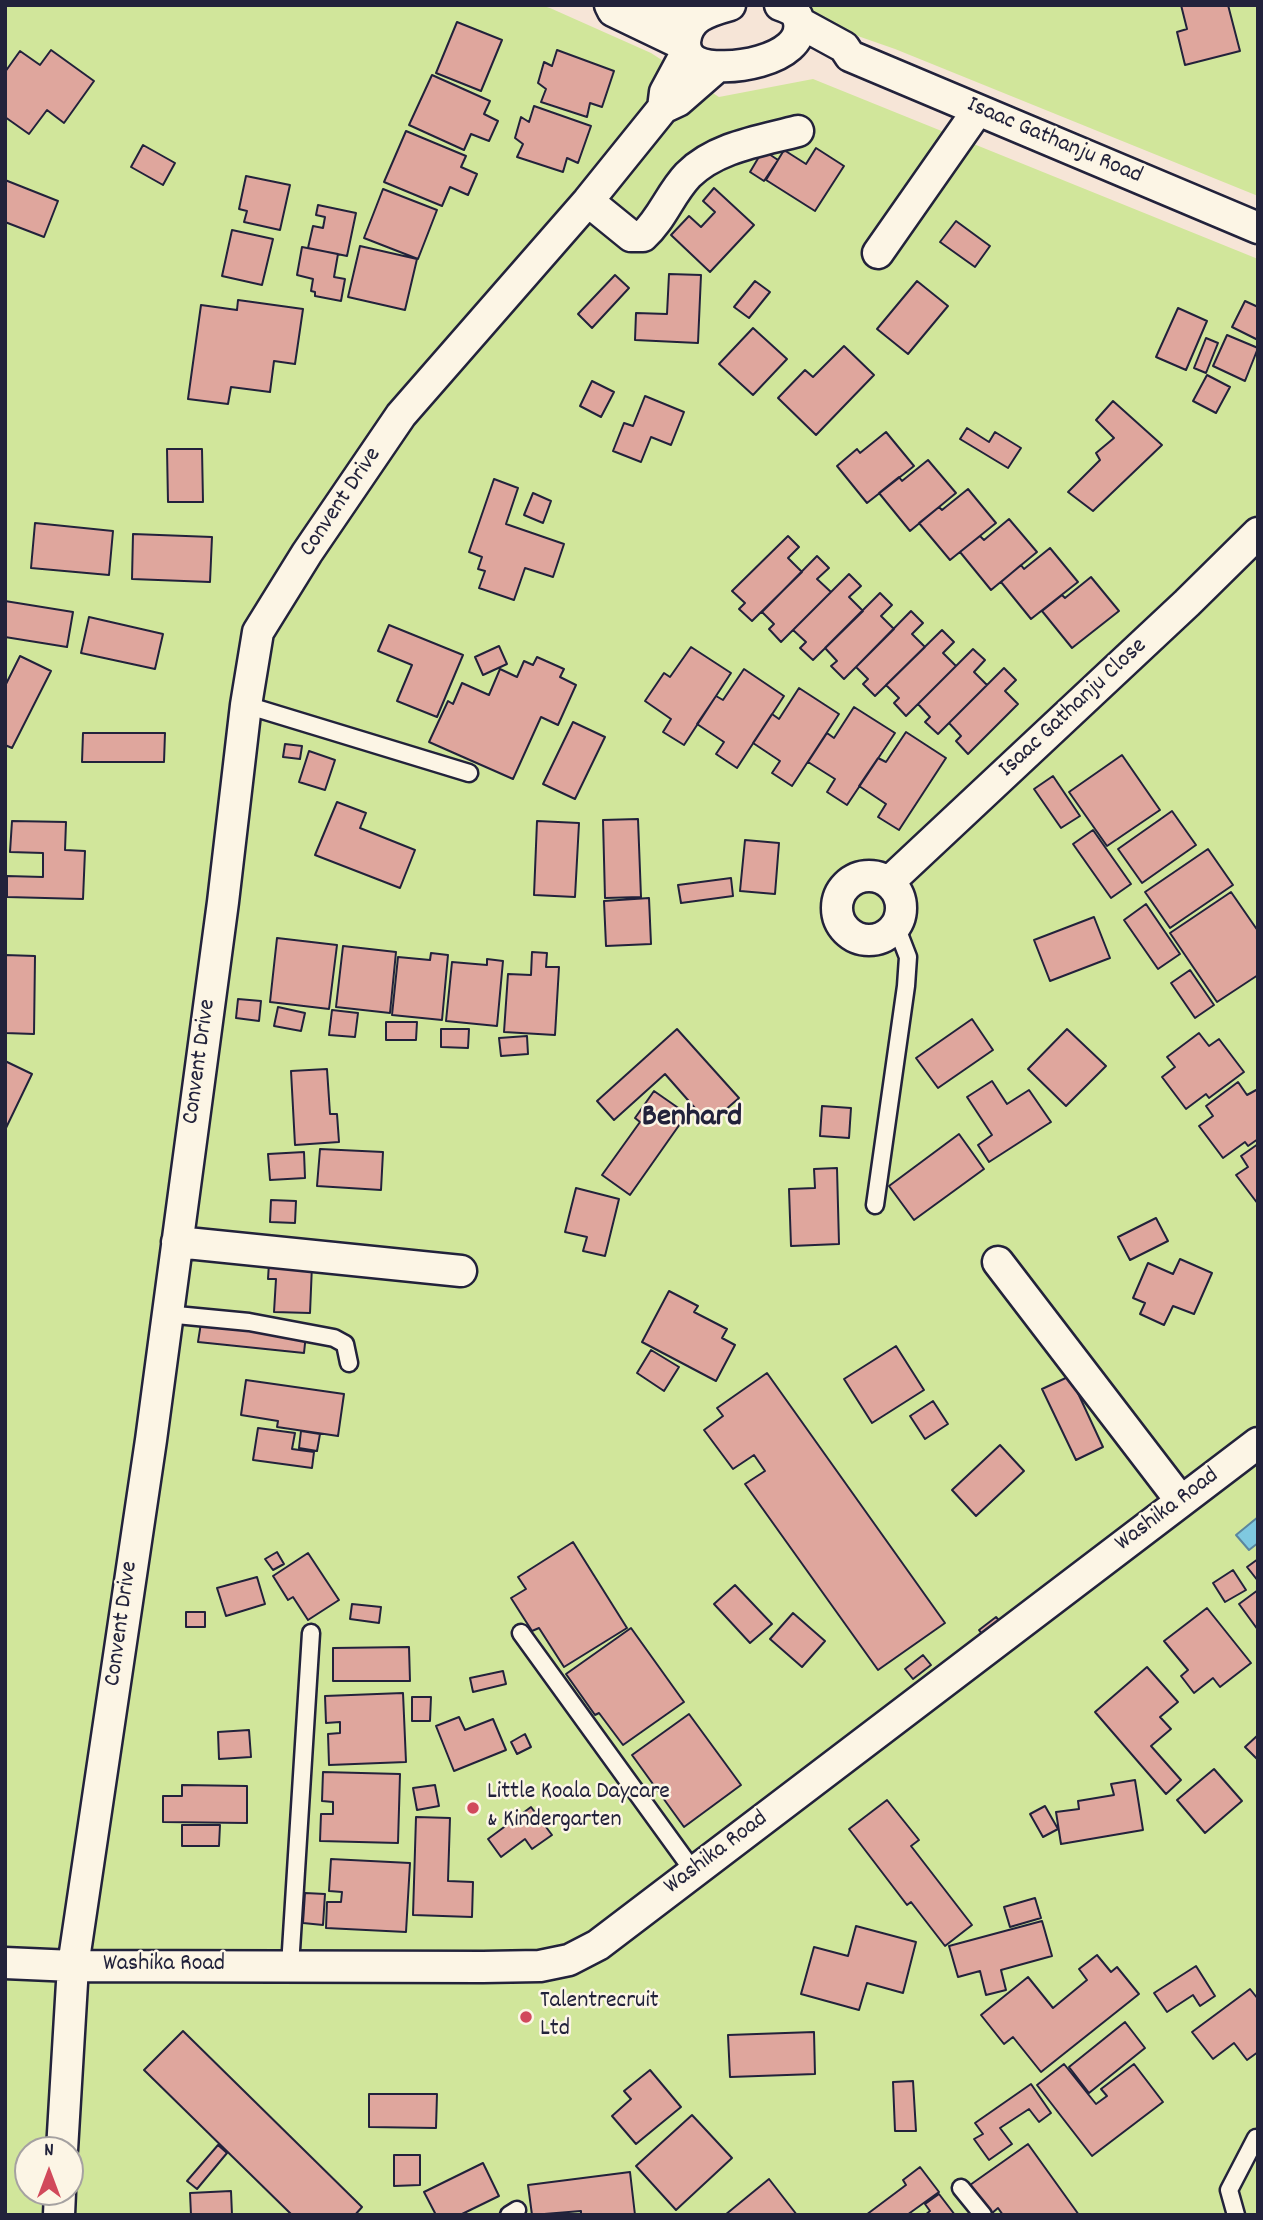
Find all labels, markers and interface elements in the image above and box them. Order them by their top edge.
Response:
street label: Isaac Gathanju Road [962,92,1146,192]
street label: Convent Drive [295,443,389,563]
street label: Isaac Gathanju Close [994,633,1154,785]
street label: Convent Drive [178,998,224,1126]
district label: Benhard [642,1101,742,1139]
street label: Washika Road [1111,1463,1225,1559]
street label: Convent Drive [100,1560,146,1688]
place label: Little Koala Daycare & Kindergarten [487,1780,670,1836]
marker: Little Koala Daycare & Kindergarten [465,1800,481,1816]
street label: Washika Road [660,1806,774,1902]
street label: Washika Road [103,1952,225,1980]
place label: Talentrecruit Ltd [540,1989,659,2045]
marker: Talentrecruit Ltd [518,2009,534,2025]
north arrow [14,2136,84,2206]
text: N [44,2138,54,2165]

